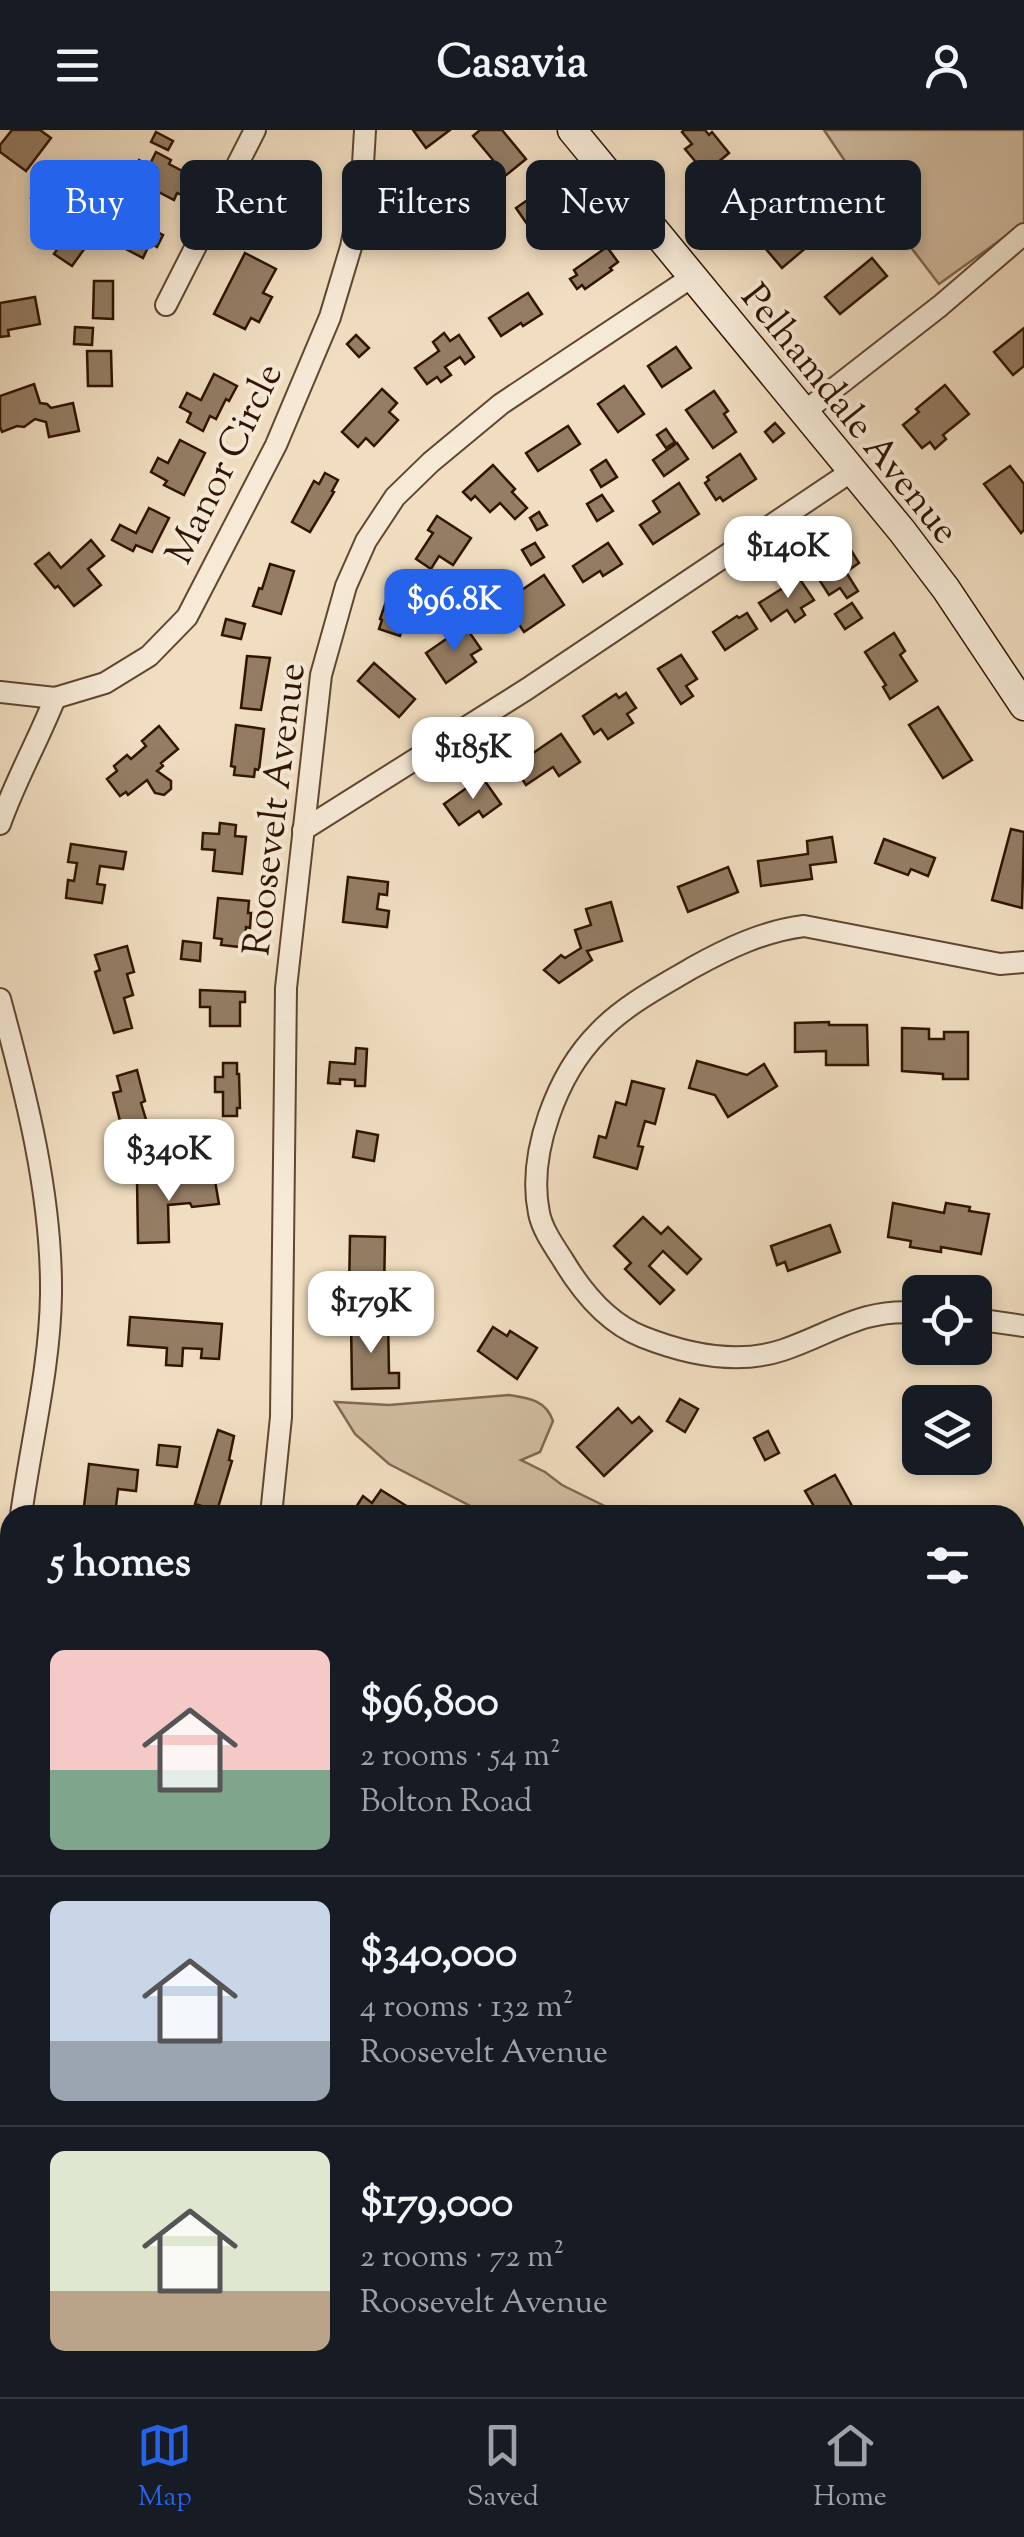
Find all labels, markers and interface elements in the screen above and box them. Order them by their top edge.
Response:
text: Casavia [436,33,588,98]
icon: menu [50,38,105,93]
icon: person [919,38,974,93]
chip: Buy [30,160,160,250]
chip: Rent [180,160,322,250]
chip: Filters [342,160,506,250]
chip: New [526,160,665,250]
chip: Apartment [685,160,921,250]
street label: Pelhamdale Avenue [726,274,970,557]
street label: Manor Circle [155,355,299,574]
pin: $140K [718,516,858,601]
text: $140K [746,525,830,571]
pin: $96.8K [373,569,535,654]
text: $96.8K [406,578,502,624]
street label: Roosevelt Avenue [232,660,322,959]
pin: $185K [403,717,543,802]
text: $185K [434,726,512,772]
pin: $340K [99,1119,239,1204]
text: $340K [126,1128,212,1174]
pin: $179K [301,1271,441,1356]
map controls [902,1275,992,1475]
button: locate [902,1275,992,1365]
text: $179K [330,1280,412,1326]
button: layers [902,1385,992,1475]
text: 5 homes [50,1535,191,1595]
icon: filters [920,1538,975,1593]
text: $96,800 [360,1674,499,1734]
icon: home [130,1690,250,1810]
text: 2 rooms · 54 m² [360,1734,561,1780]
text: Bolton Road [360,1780,532,1826]
text: $340,000 [360,1925,517,1985]
icon: home [130,1941,250,2061]
text: 4 rooms · 132 m² [360,1985,574,2031]
text: Roosevelt Avenue [360,2031,608,2077]
text: $179,000 [360,2175,513,2235]
icon: home [130,2191,250,2311]
text: 2 rooms · 72 m² [360,2235,564,2281]
text: Roosevelt Avenue [360,2281,608,2327]
tab: Map [137,2418,192,2518]
tab: Saved [467,2418,539,2518]
tab: Home [813,2418,887,2518]

